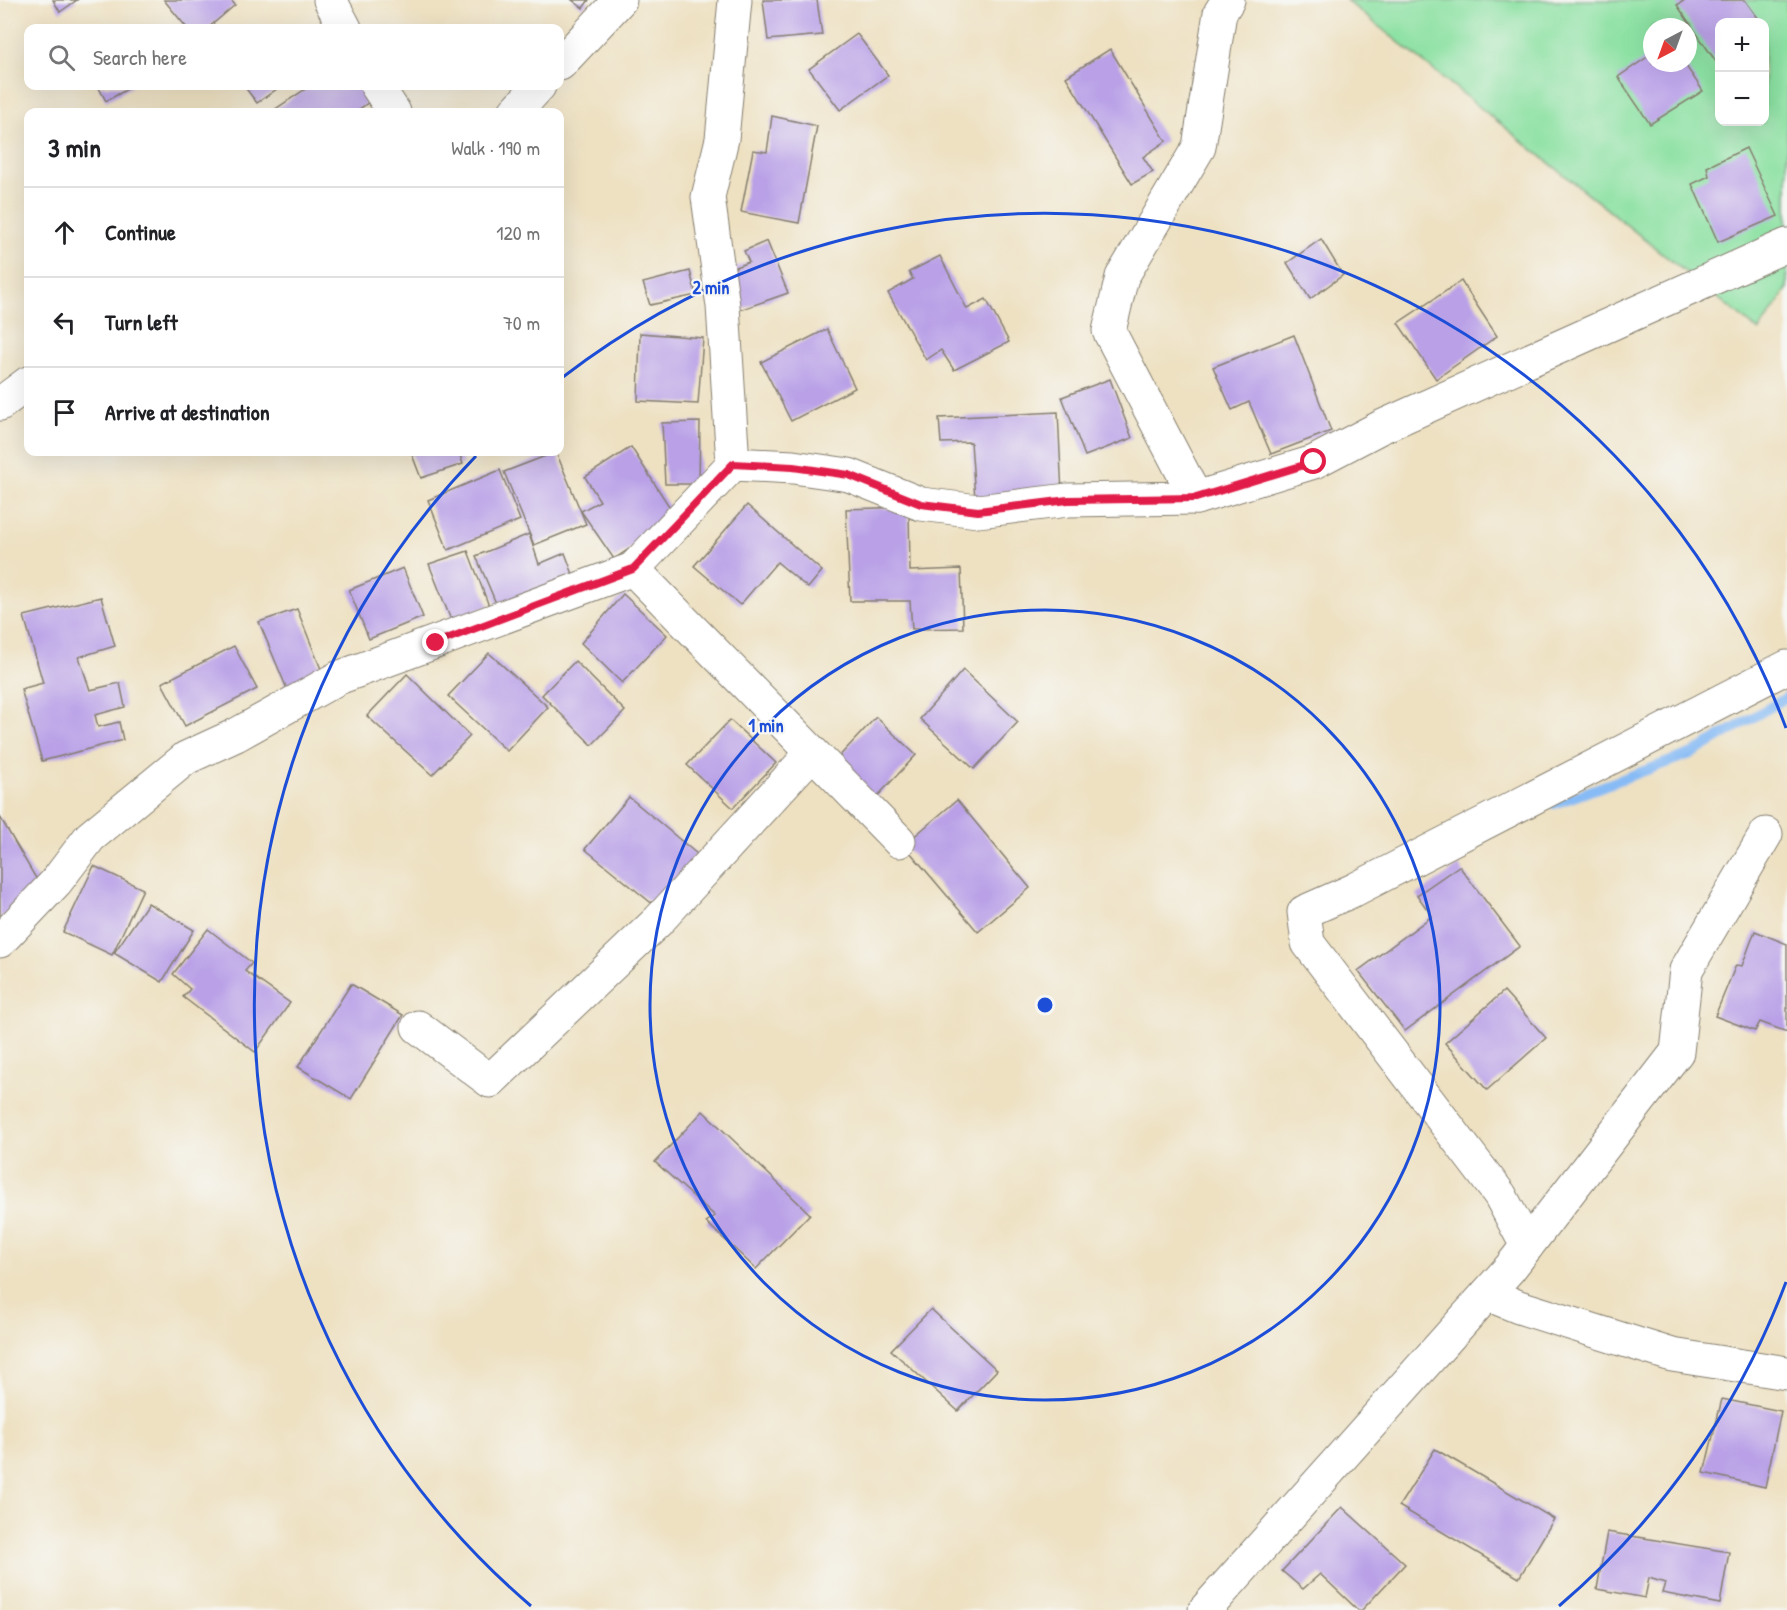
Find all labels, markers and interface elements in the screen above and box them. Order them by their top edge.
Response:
north arrow [1643,18,1697,72]
map controls [1715,18,1769,126]
button: + [1715,18,1769,72]
search box [24,24,564,90]
icon: search [45,41,78,74]
text: Search here [93,42,187,72]
button: − [1715,72,1769,126]
text: 3 min [48,130,101,165]
text: Walk · 190 m [451,134,540,161]
icon: ahead [48,216,81,249]
text: Continue [105,217,176,247]
text: 120 m [496,219,540,246]
text: 2 min [693,275,729,300]
icon: left [48,306,81,339]
text: Turn left [105,307,178,337]
text: 70 m [503,309,540,336]
icon: arrive [48,396,81,429]
text: Arrive at destination [105,397,270,427]
route start [1300,448,1326,474]
route end [422,629,448,655]
text: 1 min [748,713,784,738]
centre of rings [1035,995,1055,1015]

